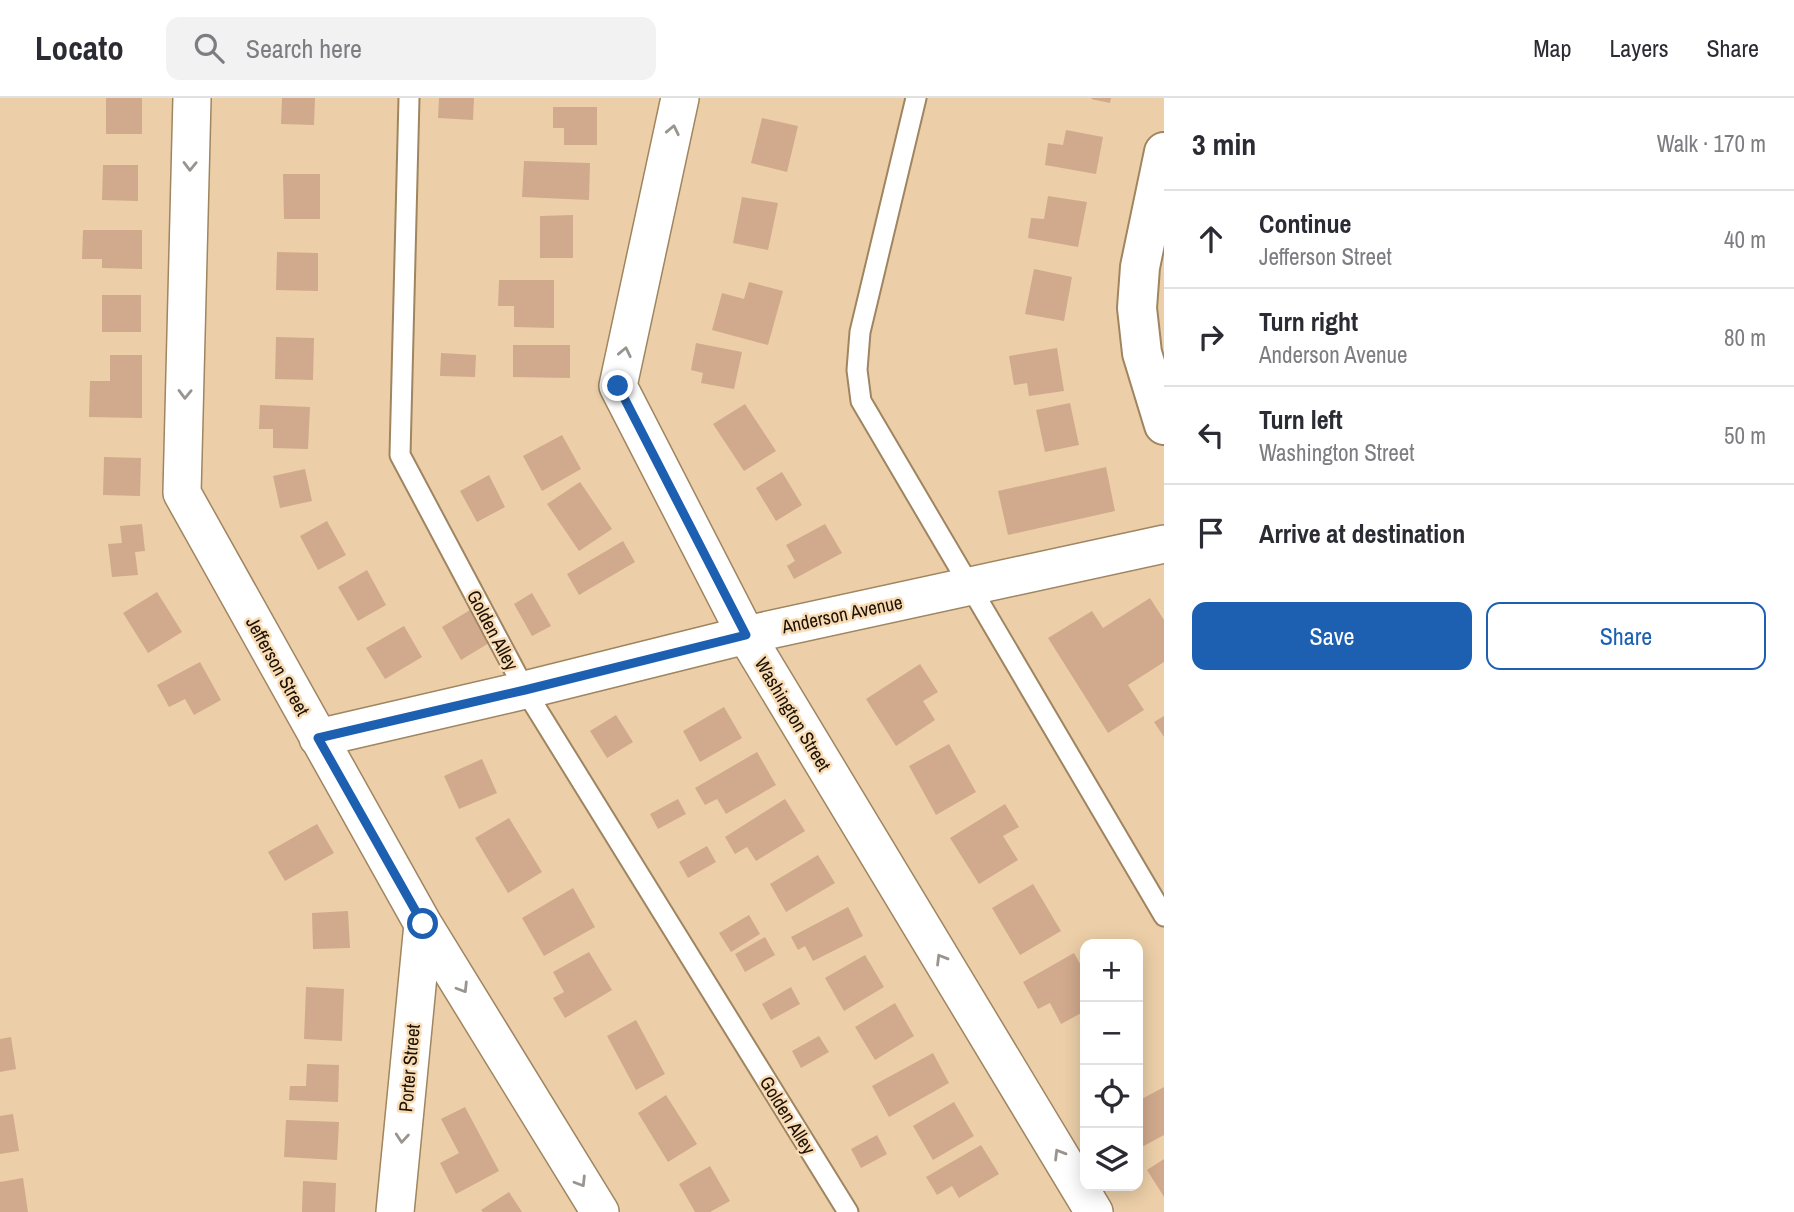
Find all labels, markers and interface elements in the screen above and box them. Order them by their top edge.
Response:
search box [166,17,656,80]
text: Locato [35,26,124,70]
icon: search [190,29,228,67]
text: Search here [246,31,362,66]
text: Map [1533,32,1571,64]
text: Layers [1609,32,1668,64]
text: Share [1706,32,1759,64]
one-way arrow [665,124,680,136]
text: 3 min [1192,124,1256,164]
text: Walk · 170 m [1657,128,1766,159]
one-way arrow [183,161,198,172]
text: Continue [1259,206,1351,241]
icon: ahead [1192,220,1230,258]
text: 40 m [1724,224,1766,255]
text: Jefferson Street [1259,241,1392,272]
text: Turn right [1259,304,1358,339]
icon: right [1192,318,1230,356]
text: 80 m [1724,322,1766,353]
text: Anderson Avenue [1259,339,1408,370]
one-way arrow [617,346,631,358]
route end [602,370,633,401]
one-way arrow [177,388,192,399]
text: Turn left [1259,402,1343,437]
icon: left [1192,416,1230,454]
text: 50 m [1724,420,1766,451]
text: Washington Street [1259,437,1415,468]
icon: arrive [1192,514,1230,552]
text: Arrive at destination [1259,516,1465,551]
street label: Golden Alley [461,585,525,675]
street label: Anderson Avenue [778,589,905,640]
button: Save [1192,602,1472,670]
button: Share [1486,602,1766,670]
street label: Jefferson Street [240,612,316,721]
street label: Washington Street [749,652,838,776]
route start [407,908,438,939]
map controls [1080,939,1143,1191]
button: + [1080,939,1143,1002]
one-way arrow [937,953,950,966]
one-way arrow [454,981,467,994]
button: − [1080,1002,1143,1065]
street label: Porter Street [392,1022,426,1113]
button: locate [1080,1065,1143,1128]
street label: Golden Alley [754,1071,822,1159]
button: layers [1080,1128,1143,1191]
one-way arrow [395,1133,410,1144]
one-way arrow [1054,1148,1067,1161]
one-way arrow [573,1175,586,1188]

